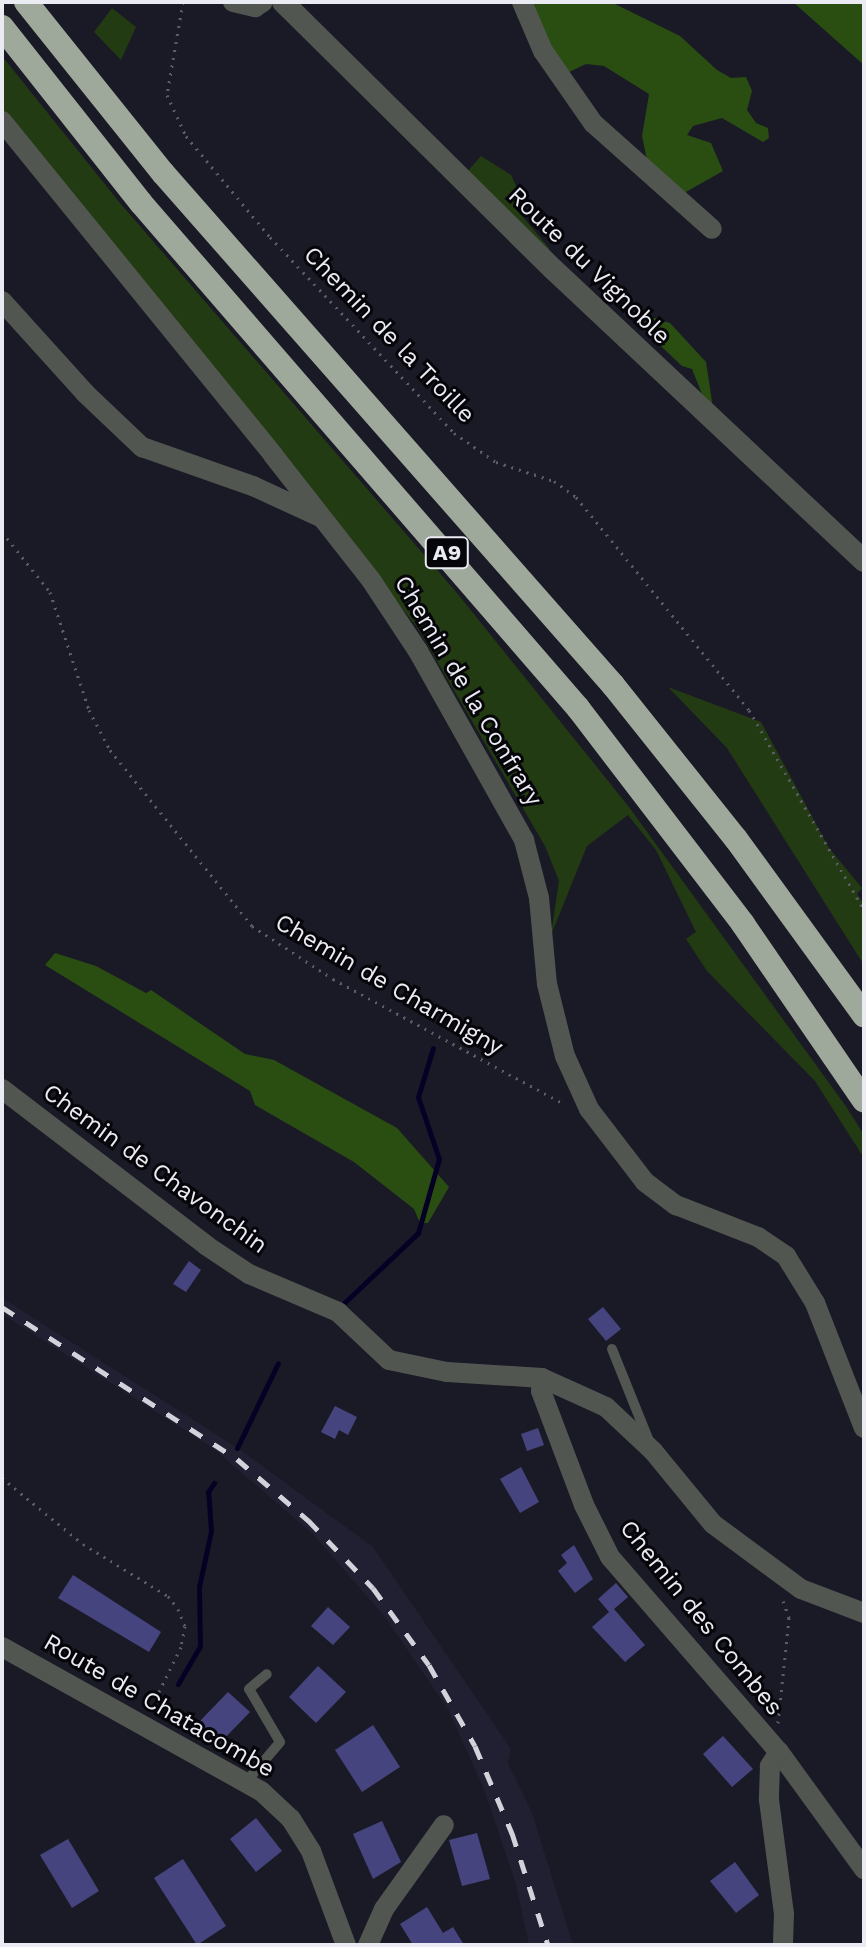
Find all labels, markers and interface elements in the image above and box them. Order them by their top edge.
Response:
street label: Route du Vignoble [502,181,676,351]
street label: Chemin de la Troille [297,240,481,430]
road number: A9 [423,535,471,571]
street label: Chemin de la Confrary [388,570,548,812]
street label: Chemin de Charmigny [270,908,508,1062]
street label: Chemin de Chavonchin [37,1078,273,1260]
street label: Chemin des Combes [614,1515,788,1721]
street label: Route de Chatacombe [39,1628,279,1784]

